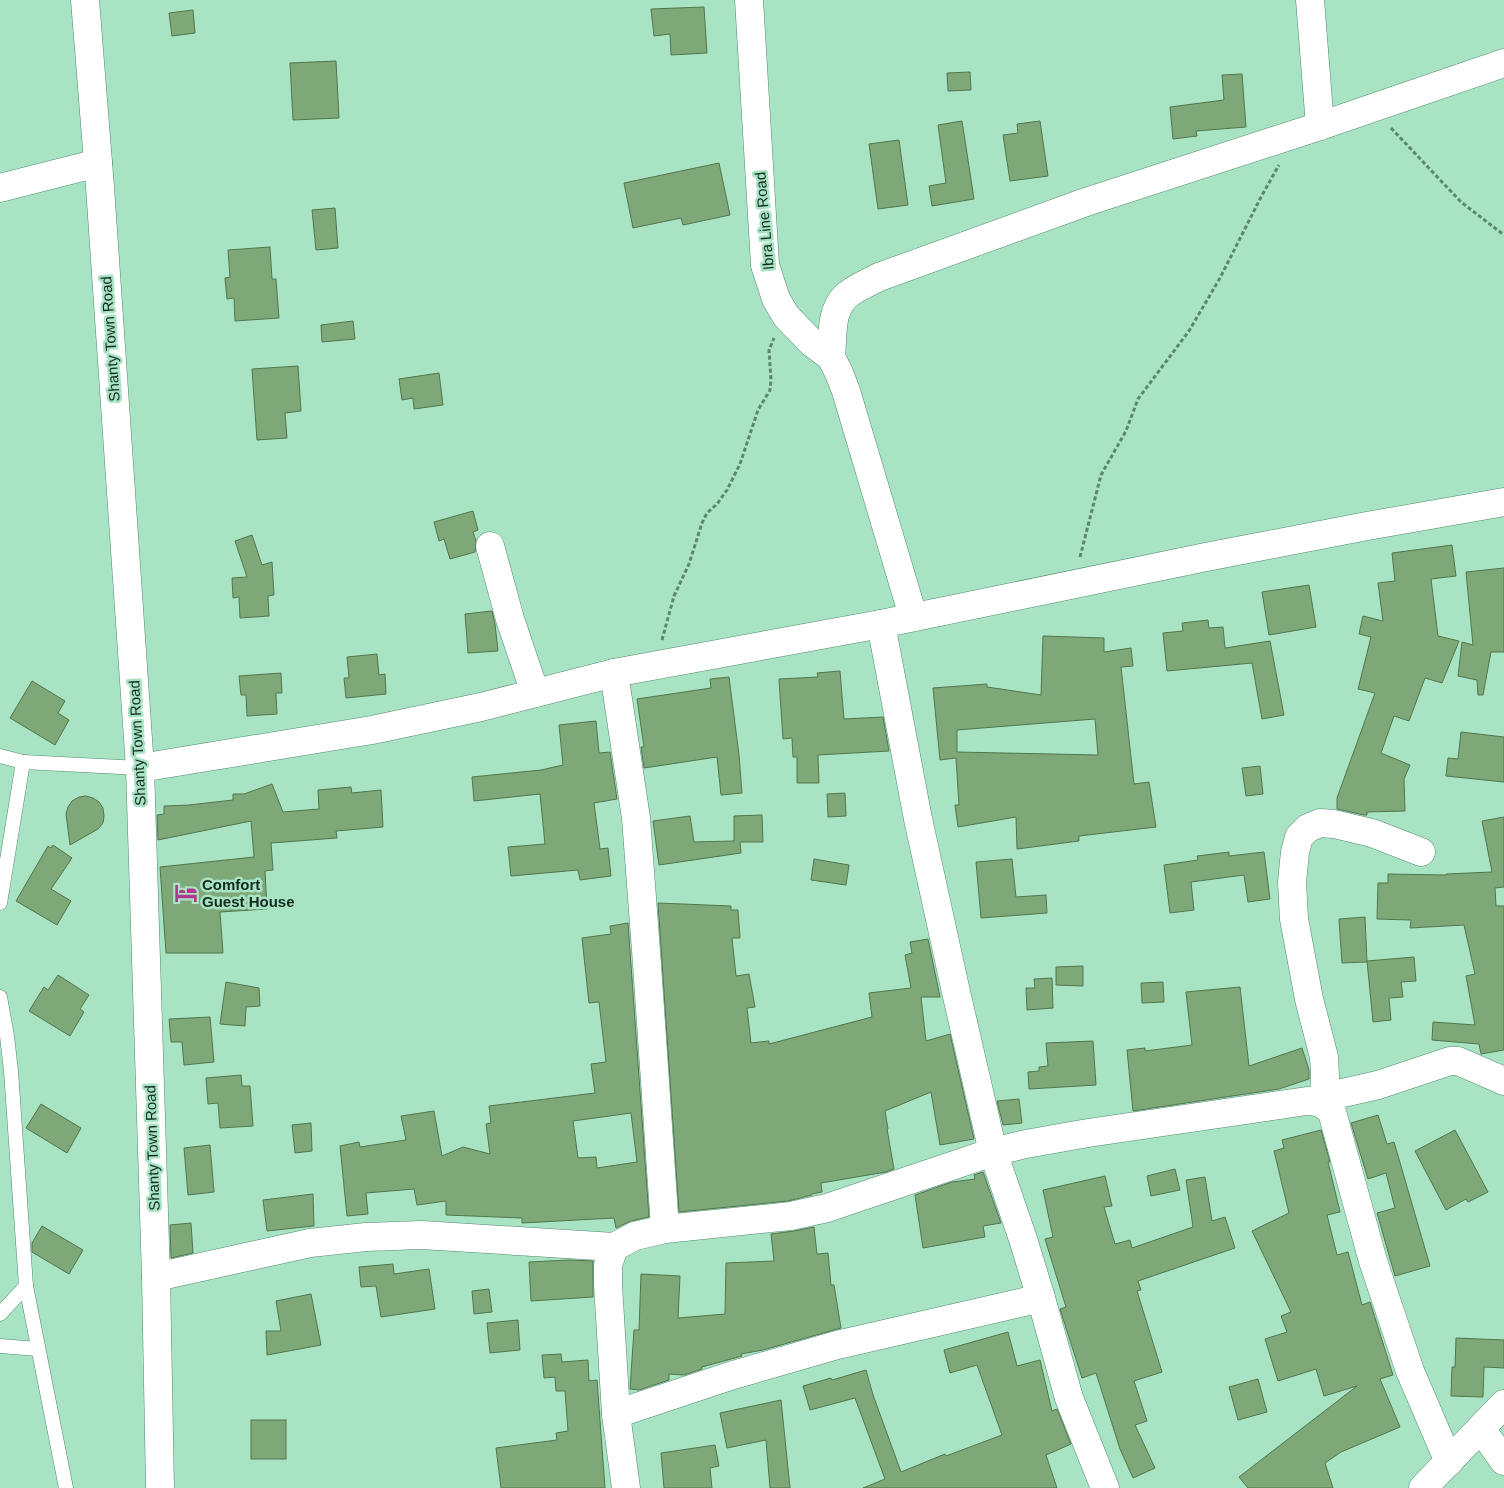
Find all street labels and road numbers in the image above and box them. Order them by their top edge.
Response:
street label: Ibra Line Road [751,171,777,271]
street label: Shanty Town Road [97,276,123,402]
street label: Shanty Town Road [125,680,149,806]
street label: Shanty Town Road [141,1085,163,1211]

